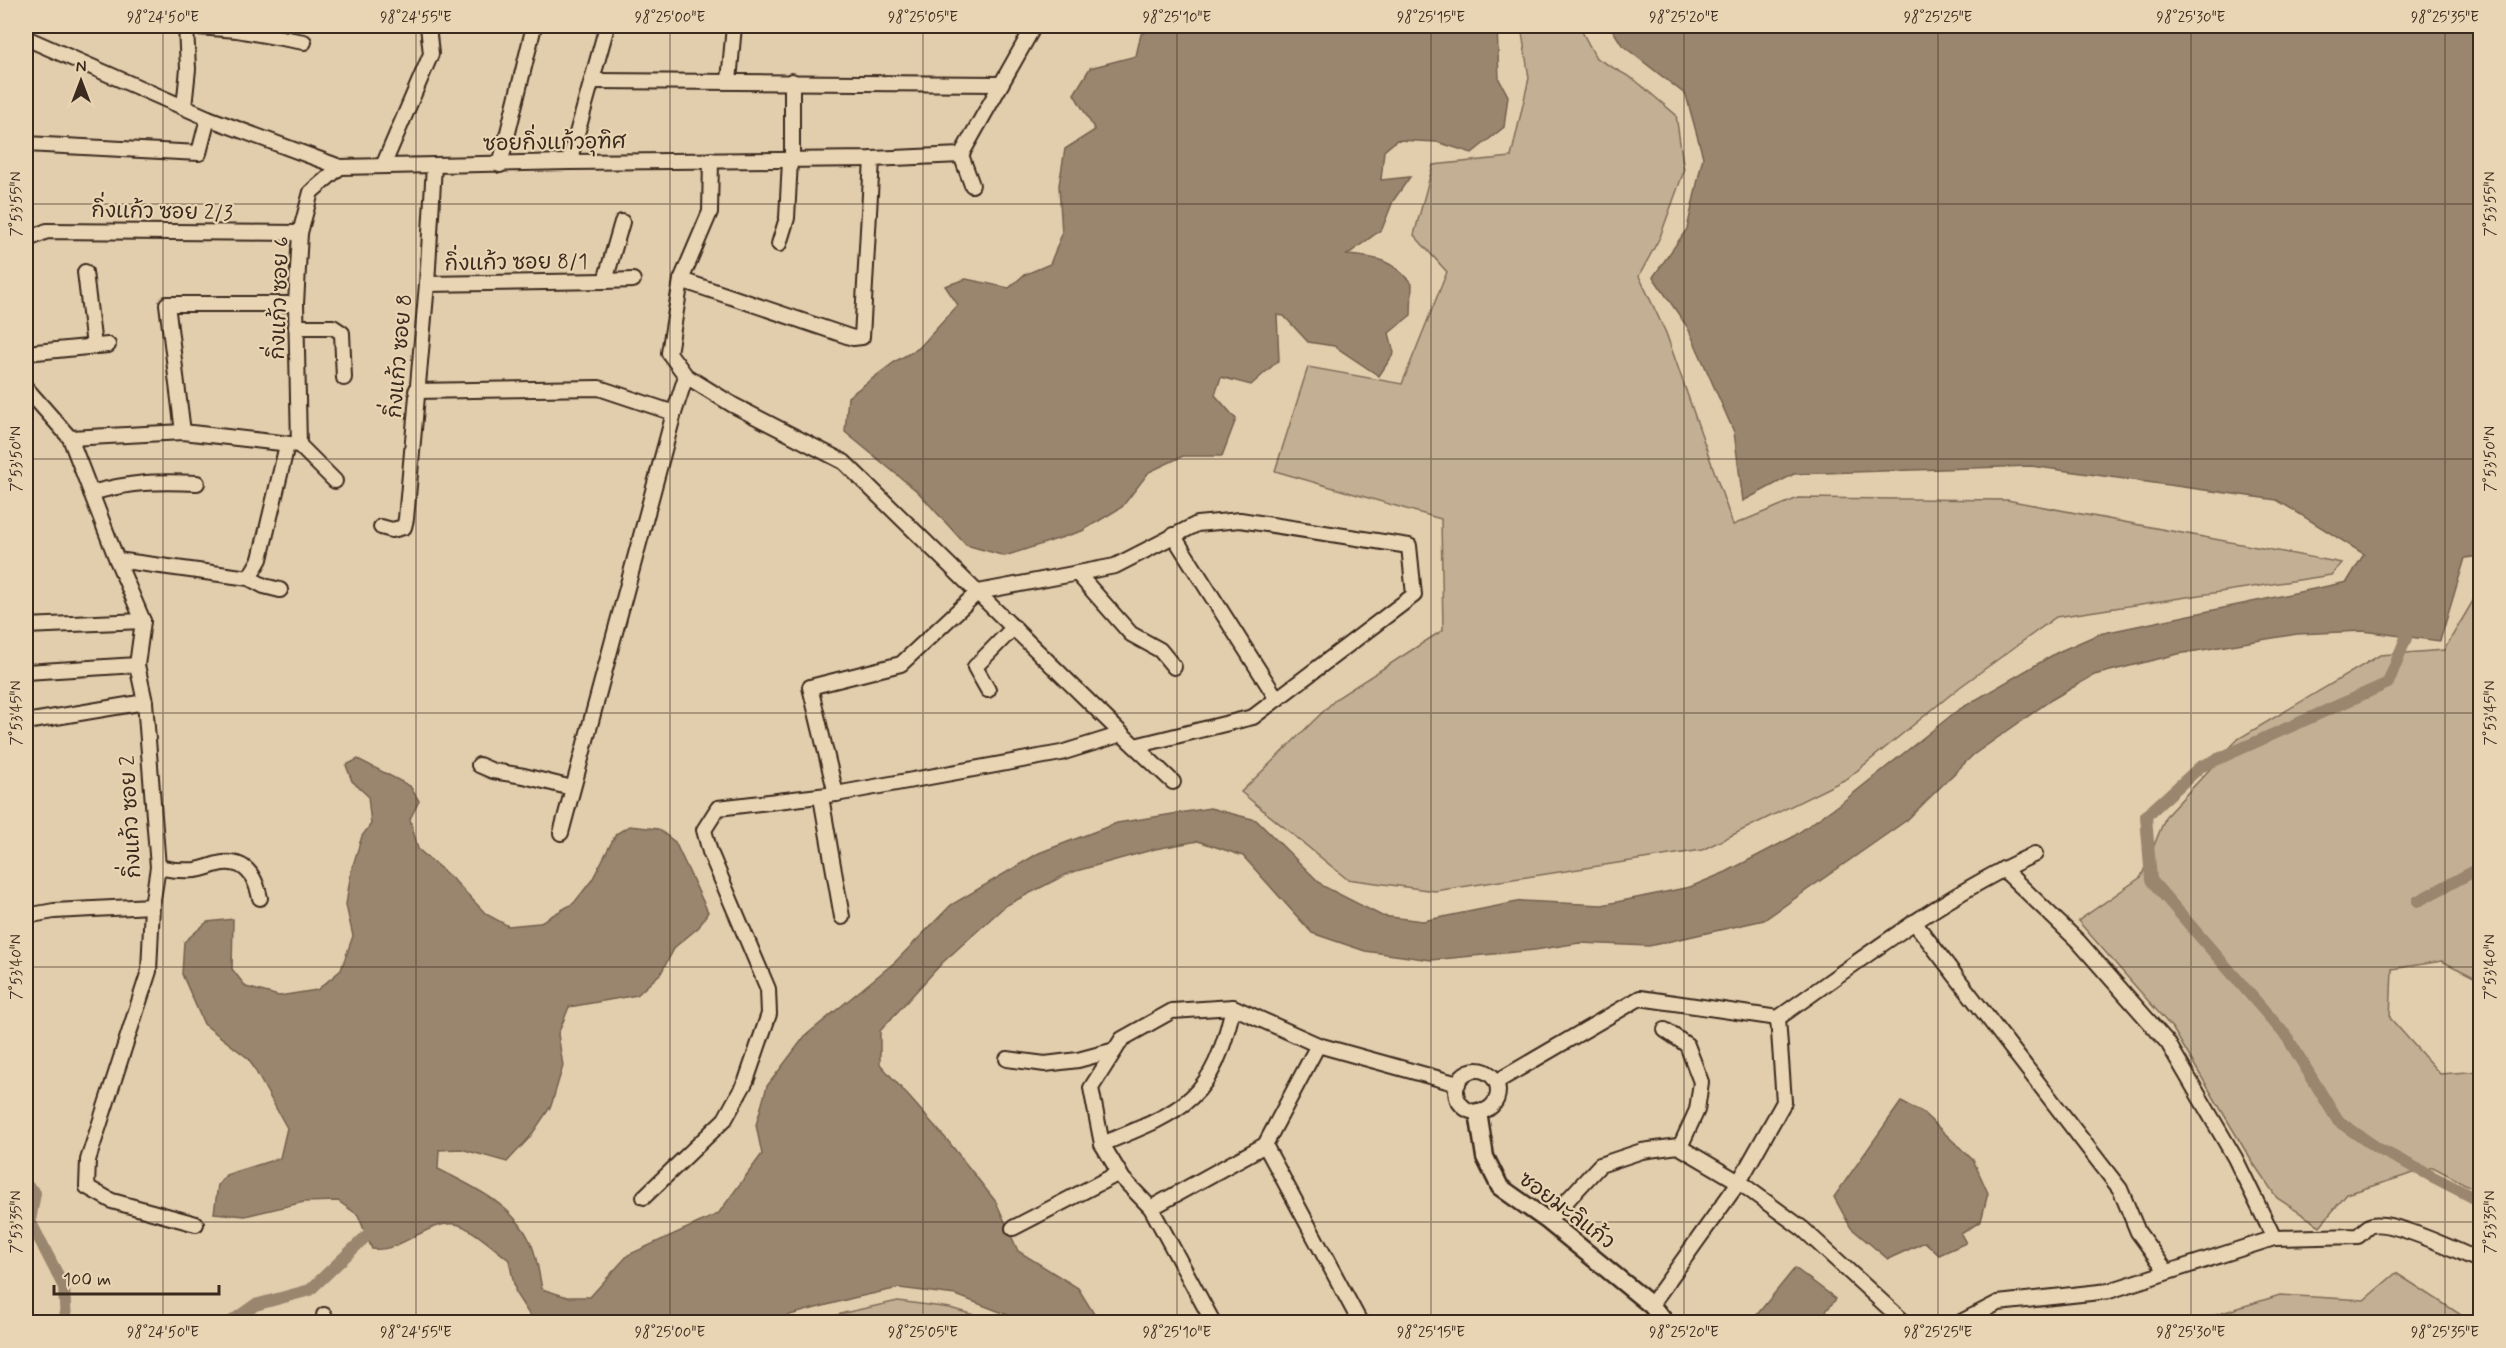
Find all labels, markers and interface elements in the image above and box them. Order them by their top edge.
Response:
text: 98°24'50"E [127,8,199,28]
text: 98°24'55"E [380,8,452,28]
text: 98°25'00"E [635,8,705,28]
text: 98°25'05"E [888,8,958,28]
text: 98°25'10"E [1143,8,1212,28]
text: 98°25'15"E [1397,8,1465,28]
text: 98°25'20"E [1649,8,1719,28]
text: 98°25'25"E [1904,8,1973,28]
text: 98°25'30"E [2157,8,2226,28]
text: 98°25'35"E [2411,8,2479,28]
north arrow [51,51,111,111]
text: N [76,57,86,78]
street label: ซอยกิ่งแก้วอุทิศ [483,124,627,159]
text: 7°53'55"N [7,171,27,237]
text: 7°53'55"N [2481,171,2501,237]
street label: กิ่งแก้ว ซอย 2/3 [91,193,234,227]
street label: กิ่งแก้ว ซอย 6 [260,236,296,360]
street label: กิ่งแก้ว ซอย 8/1 [444,244,588,278]
street label: กิ่งแก้ว ซอย 8 [376,292,419,419]
text: 7°53'50"N [7,426,27,492]
text: 7°53'50"N [2481,426,2501,492]
text: 7°53'45"N [7,681,27,745]
text: 7°53'45"N [2481,681,2501,745]
street label: กิ่งแก้ว ซอย 2 [110,755,148,879]
text: 7°53'40"N [7,934,27,1000]
text: 7°53'40"N [2481,934,2501,1000]
street label: ซอยมะลิแก้ว [1513,1166,1620,1256]
text: 7°53'35"N [7,1191,27,1253]
text: 7°53'35"N [2481,1191,2501,1253]
scale bar [54,1258,219,1296]
text: 100 m [63,1268,111,1292]
text: 98°24'50"E [127,1323,199,1343]
text: 98°24'55"E [380,1323,452,1343]
text: 98°25'00"E [635,1323,705,1343]
text: 98°25'05"E [888,1323,958,1343]
text: 98°25'10"E [1143,1323,1212,1343]
text: 98°25'15"E [1397,1323,1465,1343]
text: 98°25'20"E [1649,1323,1719,1343]
text: 98°25'25"E [1904,1323,1973,1343]
text: 98°25'30"E [2157,1323,2226,1343]
text: 98°25'35"E [2411,1323,2479,1343]

